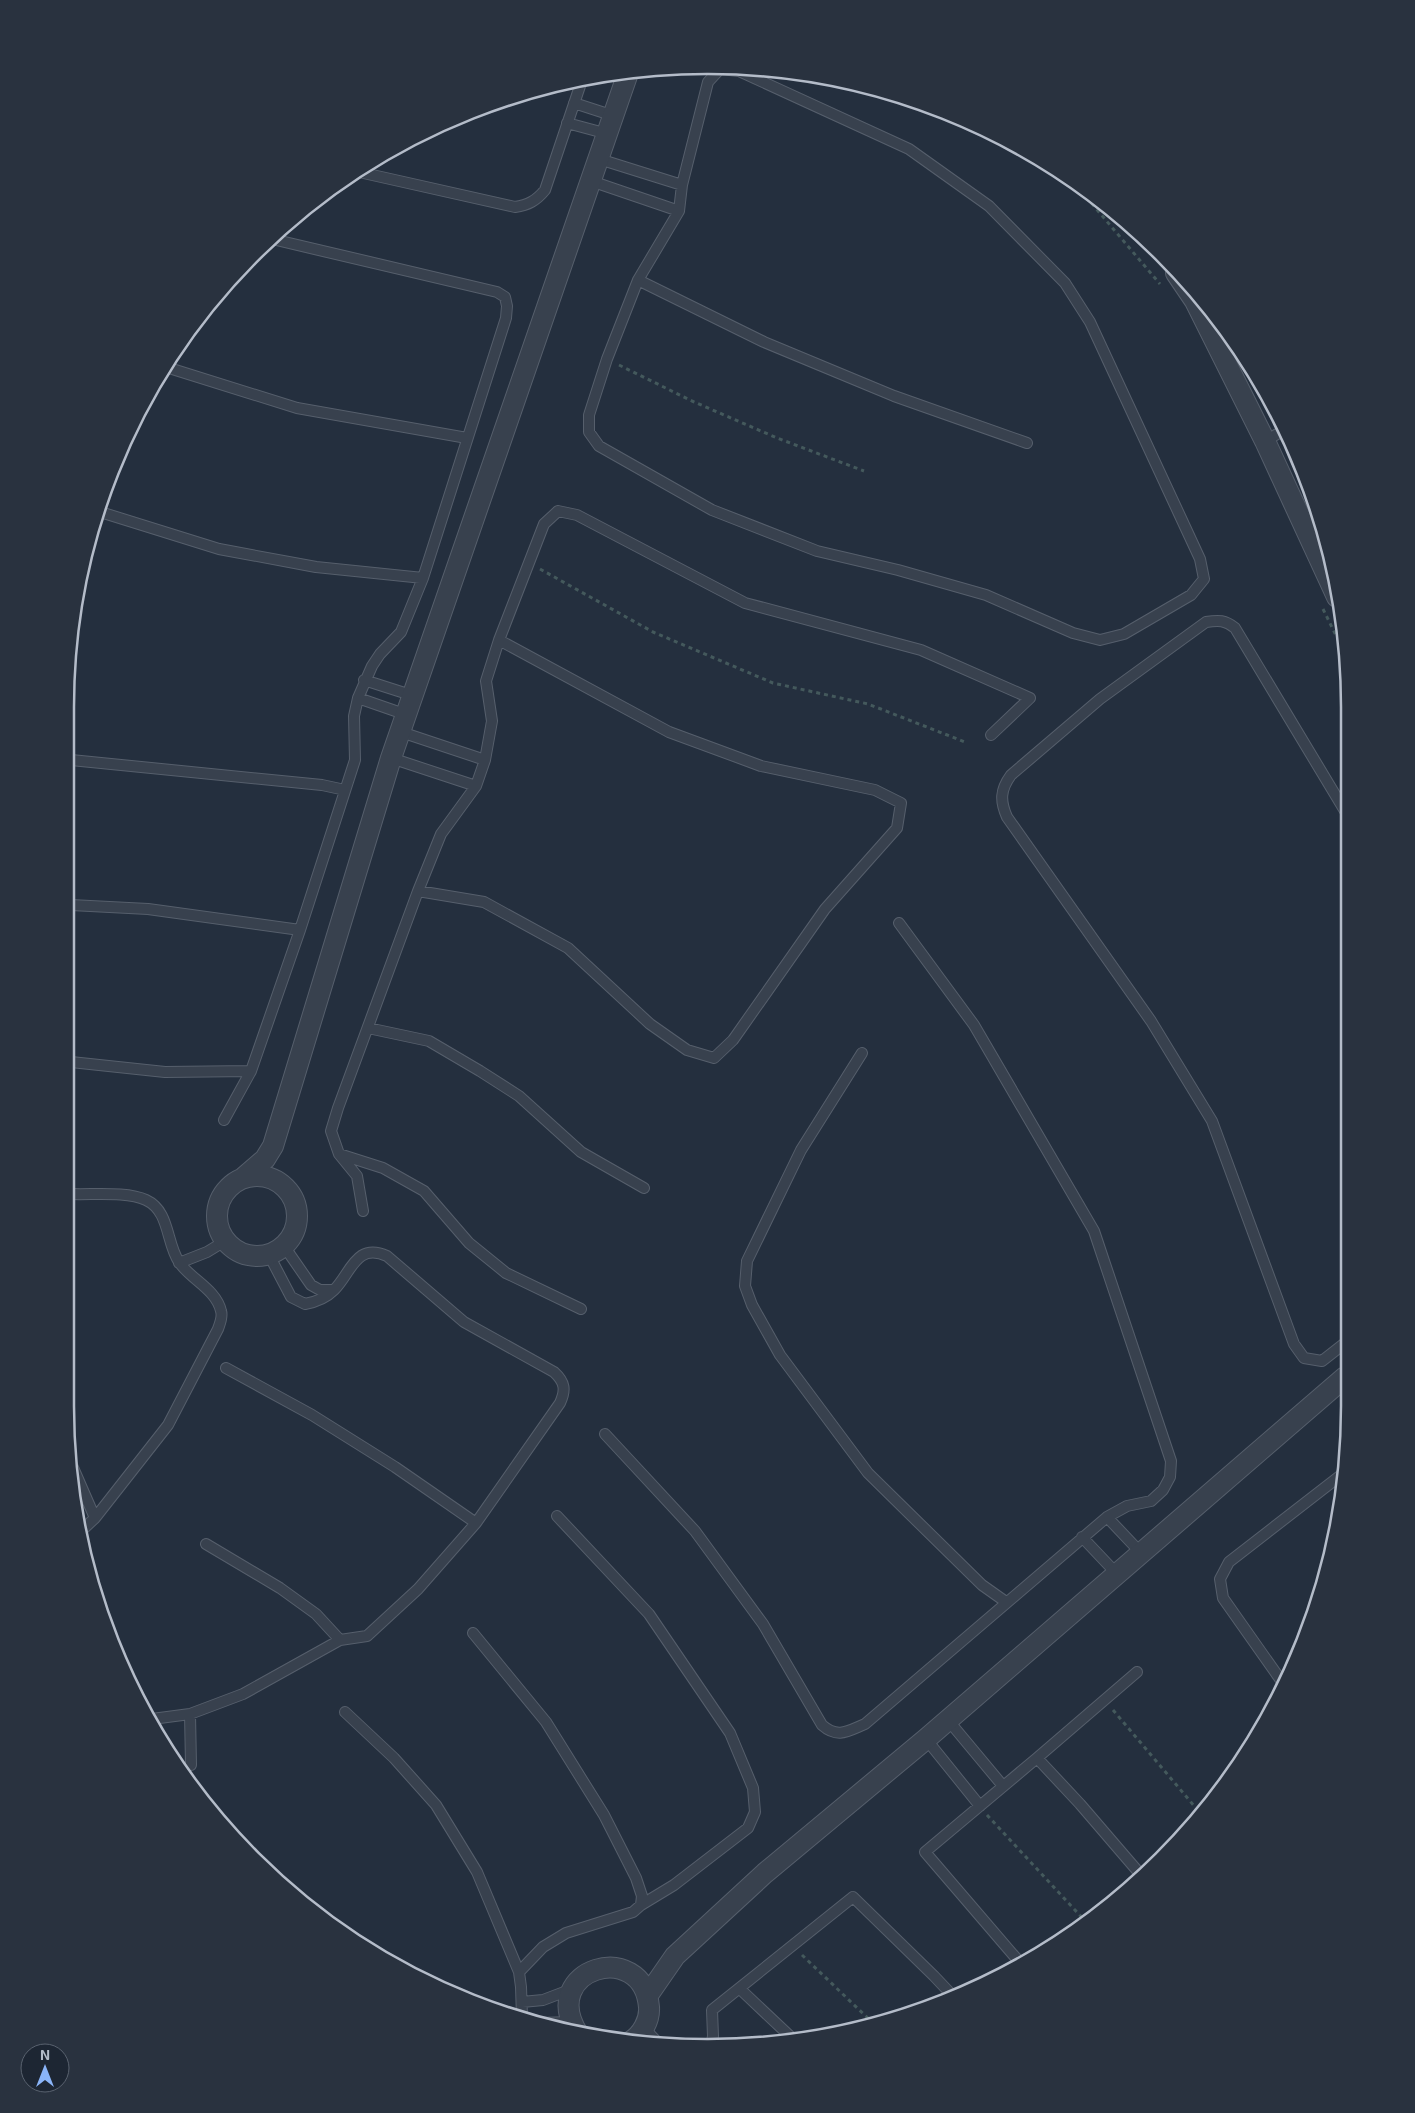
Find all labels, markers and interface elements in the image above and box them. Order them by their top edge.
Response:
north arrow [20,2043,70,2093]
text: N [40,2046,50,2063]

